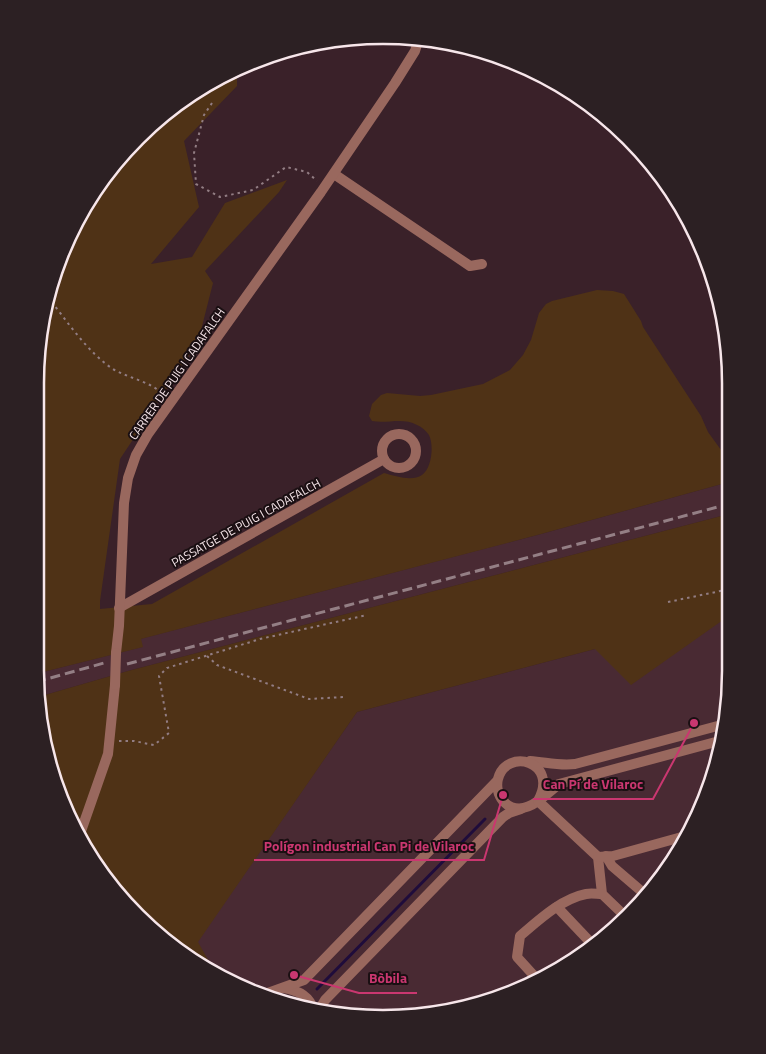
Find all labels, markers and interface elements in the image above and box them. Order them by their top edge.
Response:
street label: CARRER DE PUIG I CADAFALCH [124,304,229,444]
street label: PASSATGE DE PUIG I CADAFALCH [168,474,324,572]
callout: Can Pí de Vilaroc [533,770,653,799]
text: Can Pí de Vilaroc [543,773,643,794]
callout: Polígon industrial Can Pi de Vilaroc [254,831,484,860]
text: Polígon industrial Can Pi de Vilaroc [264,835,474,856]
callout: Bòbila [359,964,417,993]
text: Bòbila [369,967,407,988]

